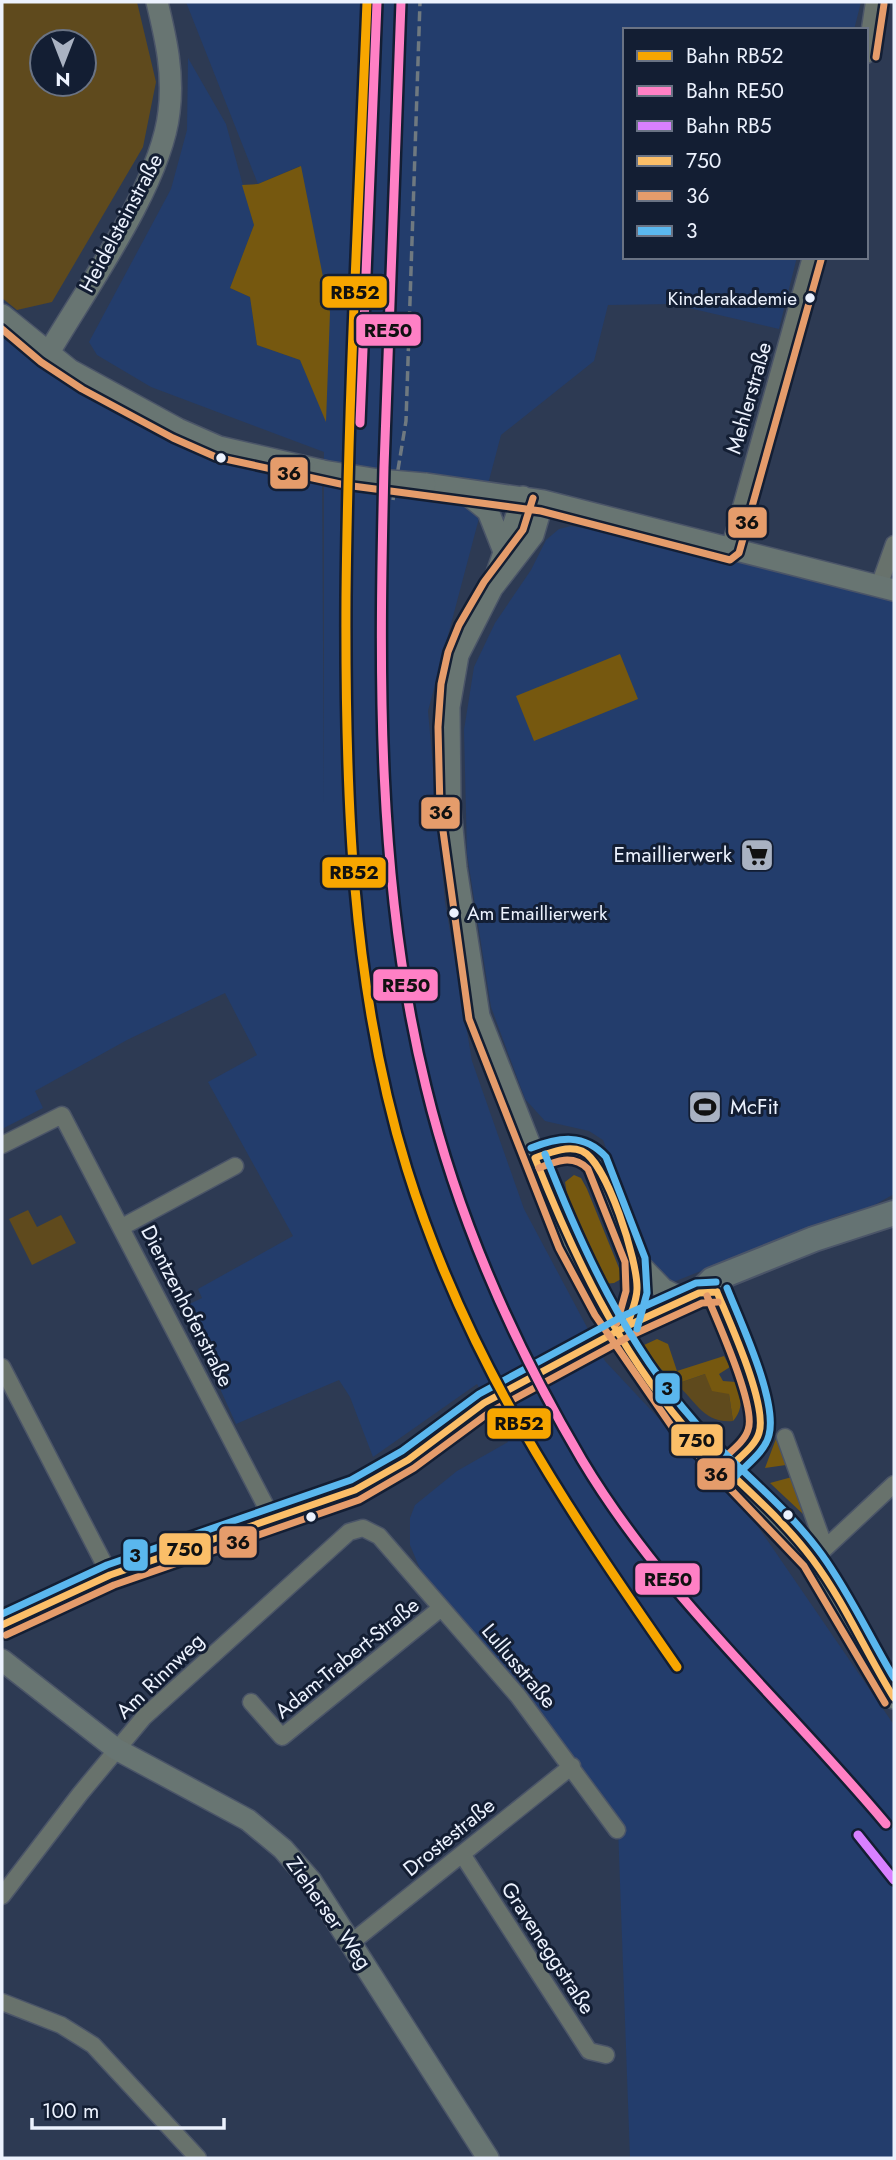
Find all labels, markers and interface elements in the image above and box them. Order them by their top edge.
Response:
north arrow [28,28,98,98]
legend [623,28,868,259]
text: Bahn RB52 [686,41,783,71]
text: N [55,66,71,93]
text: Bahn RE50 [686,76,784,106]
text: Bahn RB5 [686,111,772,141]
text: 750 [686,146,721,176]
street label: Heidelsteinstraße [72,148,170,298]
text: 36 [686,181,710,211]
text: 3 [686,216,697,246]
line badge: RB52 [321,275,388,309]
text: RB52 [330,279,380,306]
place label: Kinderakademie [667,285,797,312]
marker: Kinderakademie [803,291,817,305]
line badge: RE50 [355,313,422,347]
text: RE50 [364,317,412,344]
street label: Mehlerstraße [719,338,779,457]
unlabelled marker [214,451,228,465]
line badge: 36 [269,456,309,490]
text: 36 [277,460,301,487]
line badge: 36 [727,506,768,539]
text: 36 [735,509,759,536]
line badge: 36 [420,796,461,830]
text: 36 [429,799,453,826]
supermarket icon: Emaillierwerk [738,836,776,874]
place label: Emaillierwerk [614,840,733,870]
line badge: RB52 [321,856,387,889]
text: RB52 [329,859,379,886]
place label: Am Emaillierwerk [467,900,608,927]
marker: Am Emaillierwerk [447,906,461,920]
line badge: RE50 [372,968,439,1002]
text: RE50 [382,972,430,999]
sports icon: McFit [686,1088,724,1126]
place label: McFit [730,1092,778,1122]
street label: Dientzenhoferstraße [133,1220,241,1392]
line badge: 3 [654,1372,681,1405]
text: 3 [661,1375,673,1402]
line badge: RB52 [486,1407,552,1440]
text: RB52 [494,1410,544,1437]
line badge: 750 [670,1423,724,1457]
text: 750 [679,1427,715,1454]
line badge: 36 [696,1457,736,1491]
text: 36 [704,1461,728,1488]
unlabelled marker [781,1508,795,1522]
unlabelled marker [304,1510,318,1524]
line badge: 36 [218,1525,258,1559]
text: 36 [226,1529,250,1556]
line badge: 750 [158,1532,212,1566]
text: 750 [167,1536,203,1563]
line badge: 3 [122,1538,149,1572]
text: 3 [129,1542,141,1569]
line badge: RE50 [634,1562,701,1596]
text: RE50 [644,1566,692,1593]
street label: Adam-Trabert-Straße [268,1590,426,1726]
street label: Lullusstraße [475,1617,564,1715]
street label: Am Rinnweg [109,1626,211,1726]
street label: Drostestraße [397,1790,501,1883]
street label: Zieherser Weg [279,1851,379,1975]
street label: Graveneggstraße [494,1876,602,2020]
scale bar [32,2086,224,2130]
text: 100 m [42,2096,99,2126]

